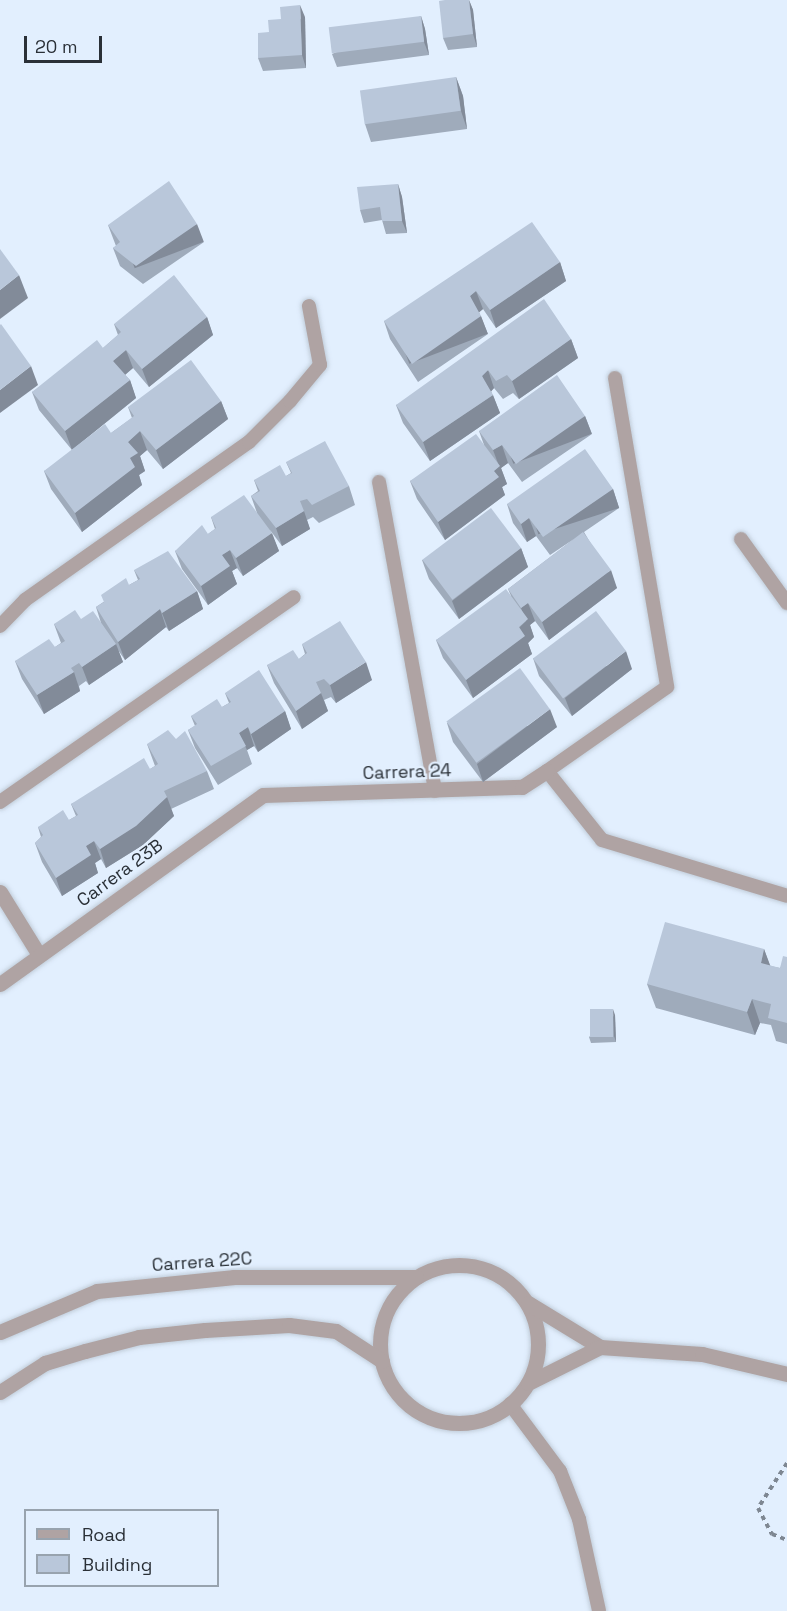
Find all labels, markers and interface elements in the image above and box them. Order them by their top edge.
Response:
scale bar [27,24,105,62]
text: 20 m [35,35,78,58]
street label: Carrera 24 [362,760,452,784]
street label: Carrera 23B [73,835,167,911]
street label: Carrera 22C [151,1248,253,1276]
legend [24,1509,219,1587]
text: Road [82,1523,126,1546]
text: Building [82,1553,152,1576]

